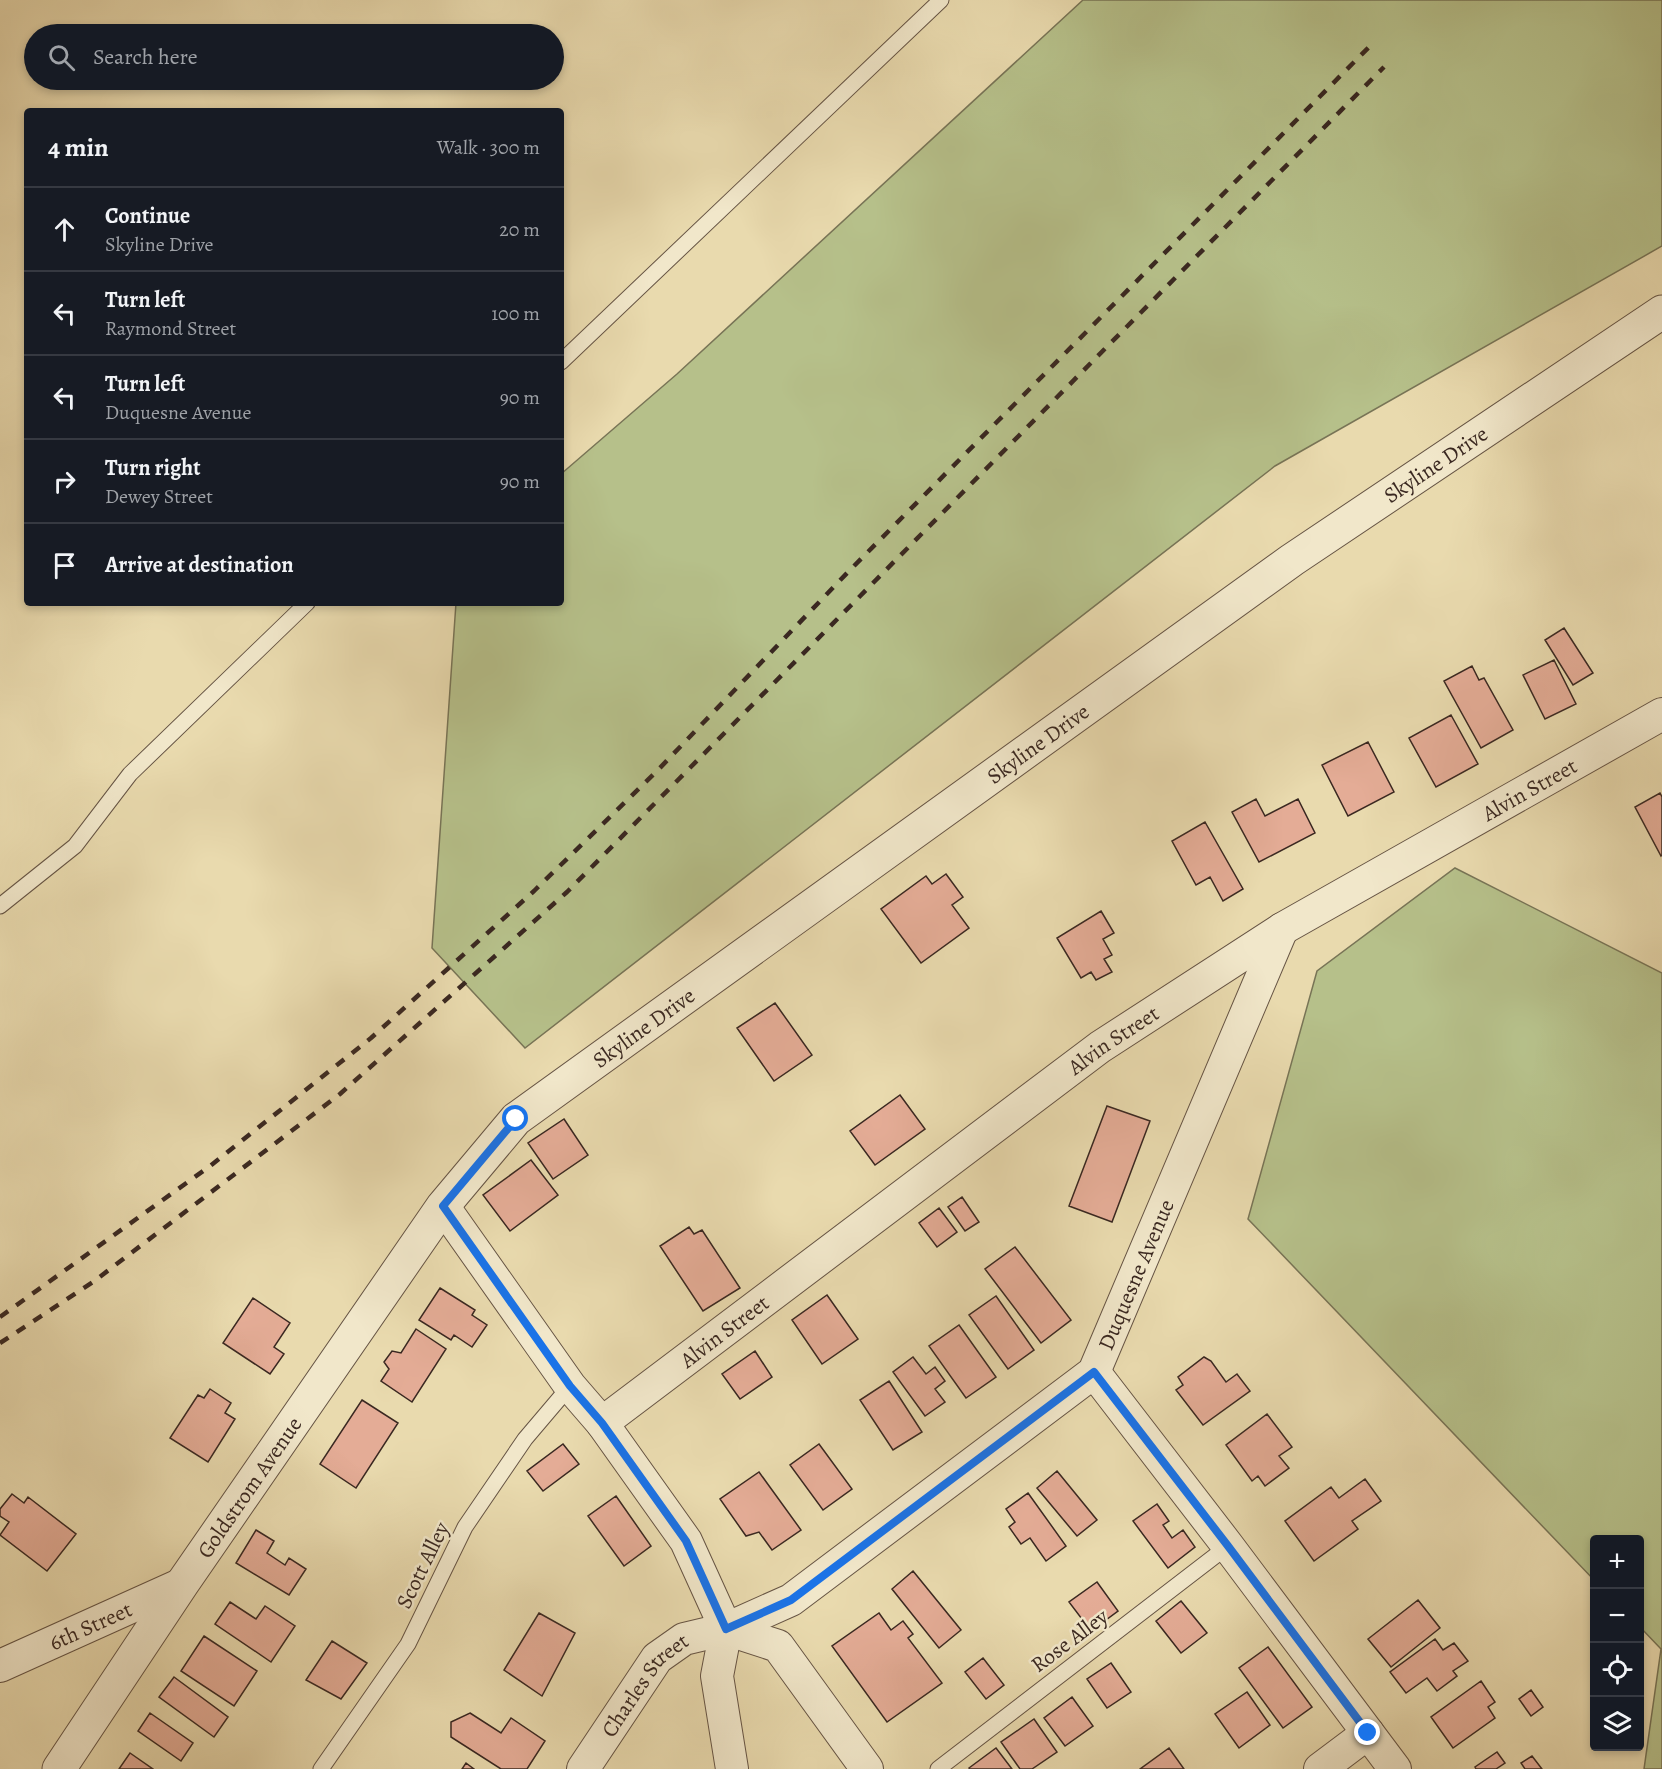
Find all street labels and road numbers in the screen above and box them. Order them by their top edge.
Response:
street label: Skyline Drive [1378,419,1494,510]
street label: Skyline Drive [981,697,1096,791]
street label: Alvin Street [1476,751,1583,829]
street label: Skyline Drive [587,981,701,1075]
street label: Alvin Street [1061,999,1165,1083]
street label: Duquesne Avenue [1091,1195,1182,1355]
street label: Alvin Street [673,1288,775,1376]
street label: Goldstrom Avenue [190,1411,309,1564]
street label: Scott Alley [389,1517,457,1614]
street label: 6th Street [45,1595,137,1658]
street label: Rose Alley [1025,1602,1115,1680]
street label: Charles Street [594,1626,695,1743]

